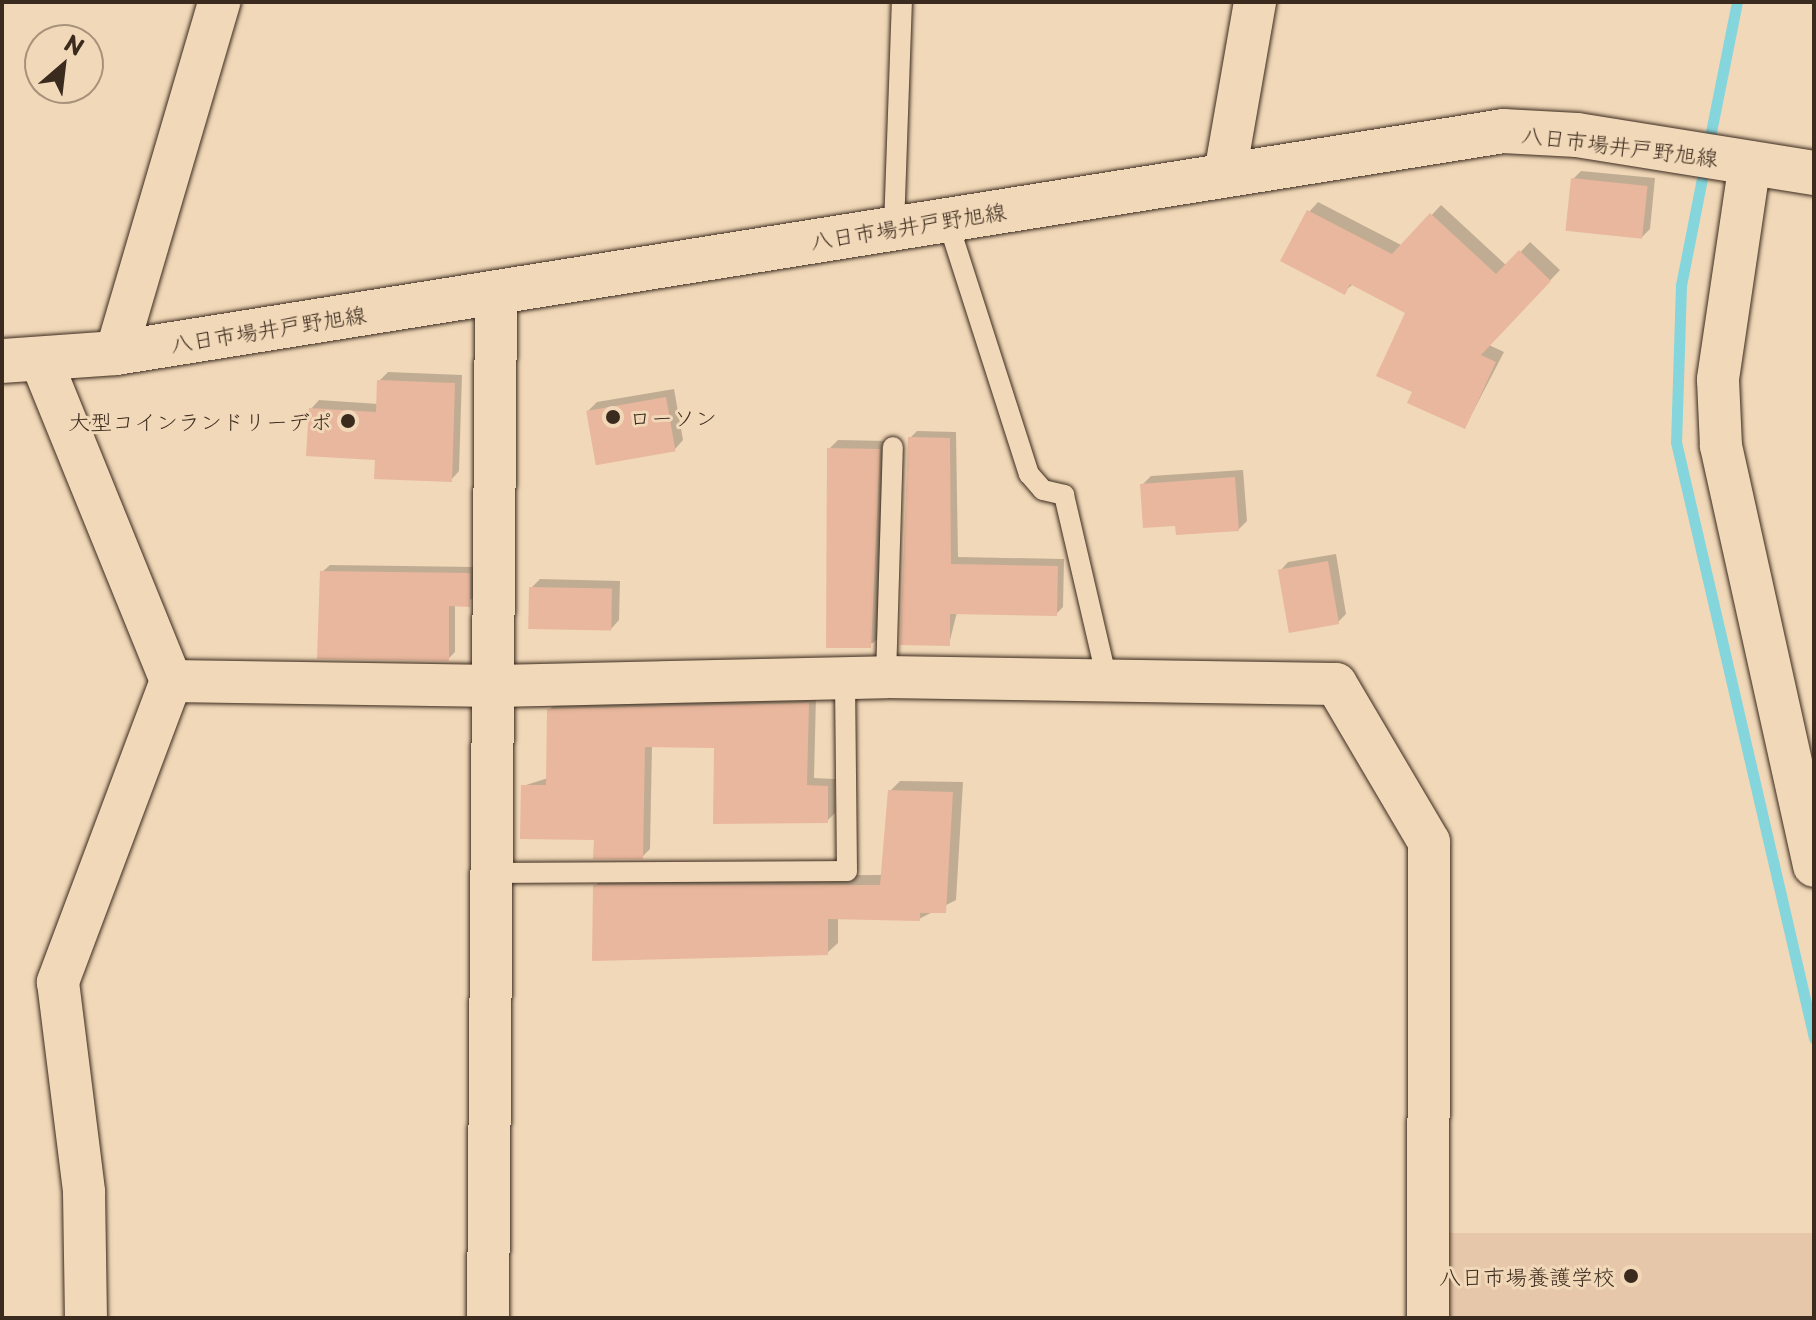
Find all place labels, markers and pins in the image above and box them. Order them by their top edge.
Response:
place label: ローソン [629,404,717,430]
place label: 大型コインランドリーデポ [68,408,332,434]
marker: ローソン [604,408,622,426]
marker: 大型コインランドリーデポ [339,412,357,430]
place label: 八日市場養護学校 [1439,1263,1615,1289]
marker: 八日市場養護学校 [1622,1267,1640,1285]

